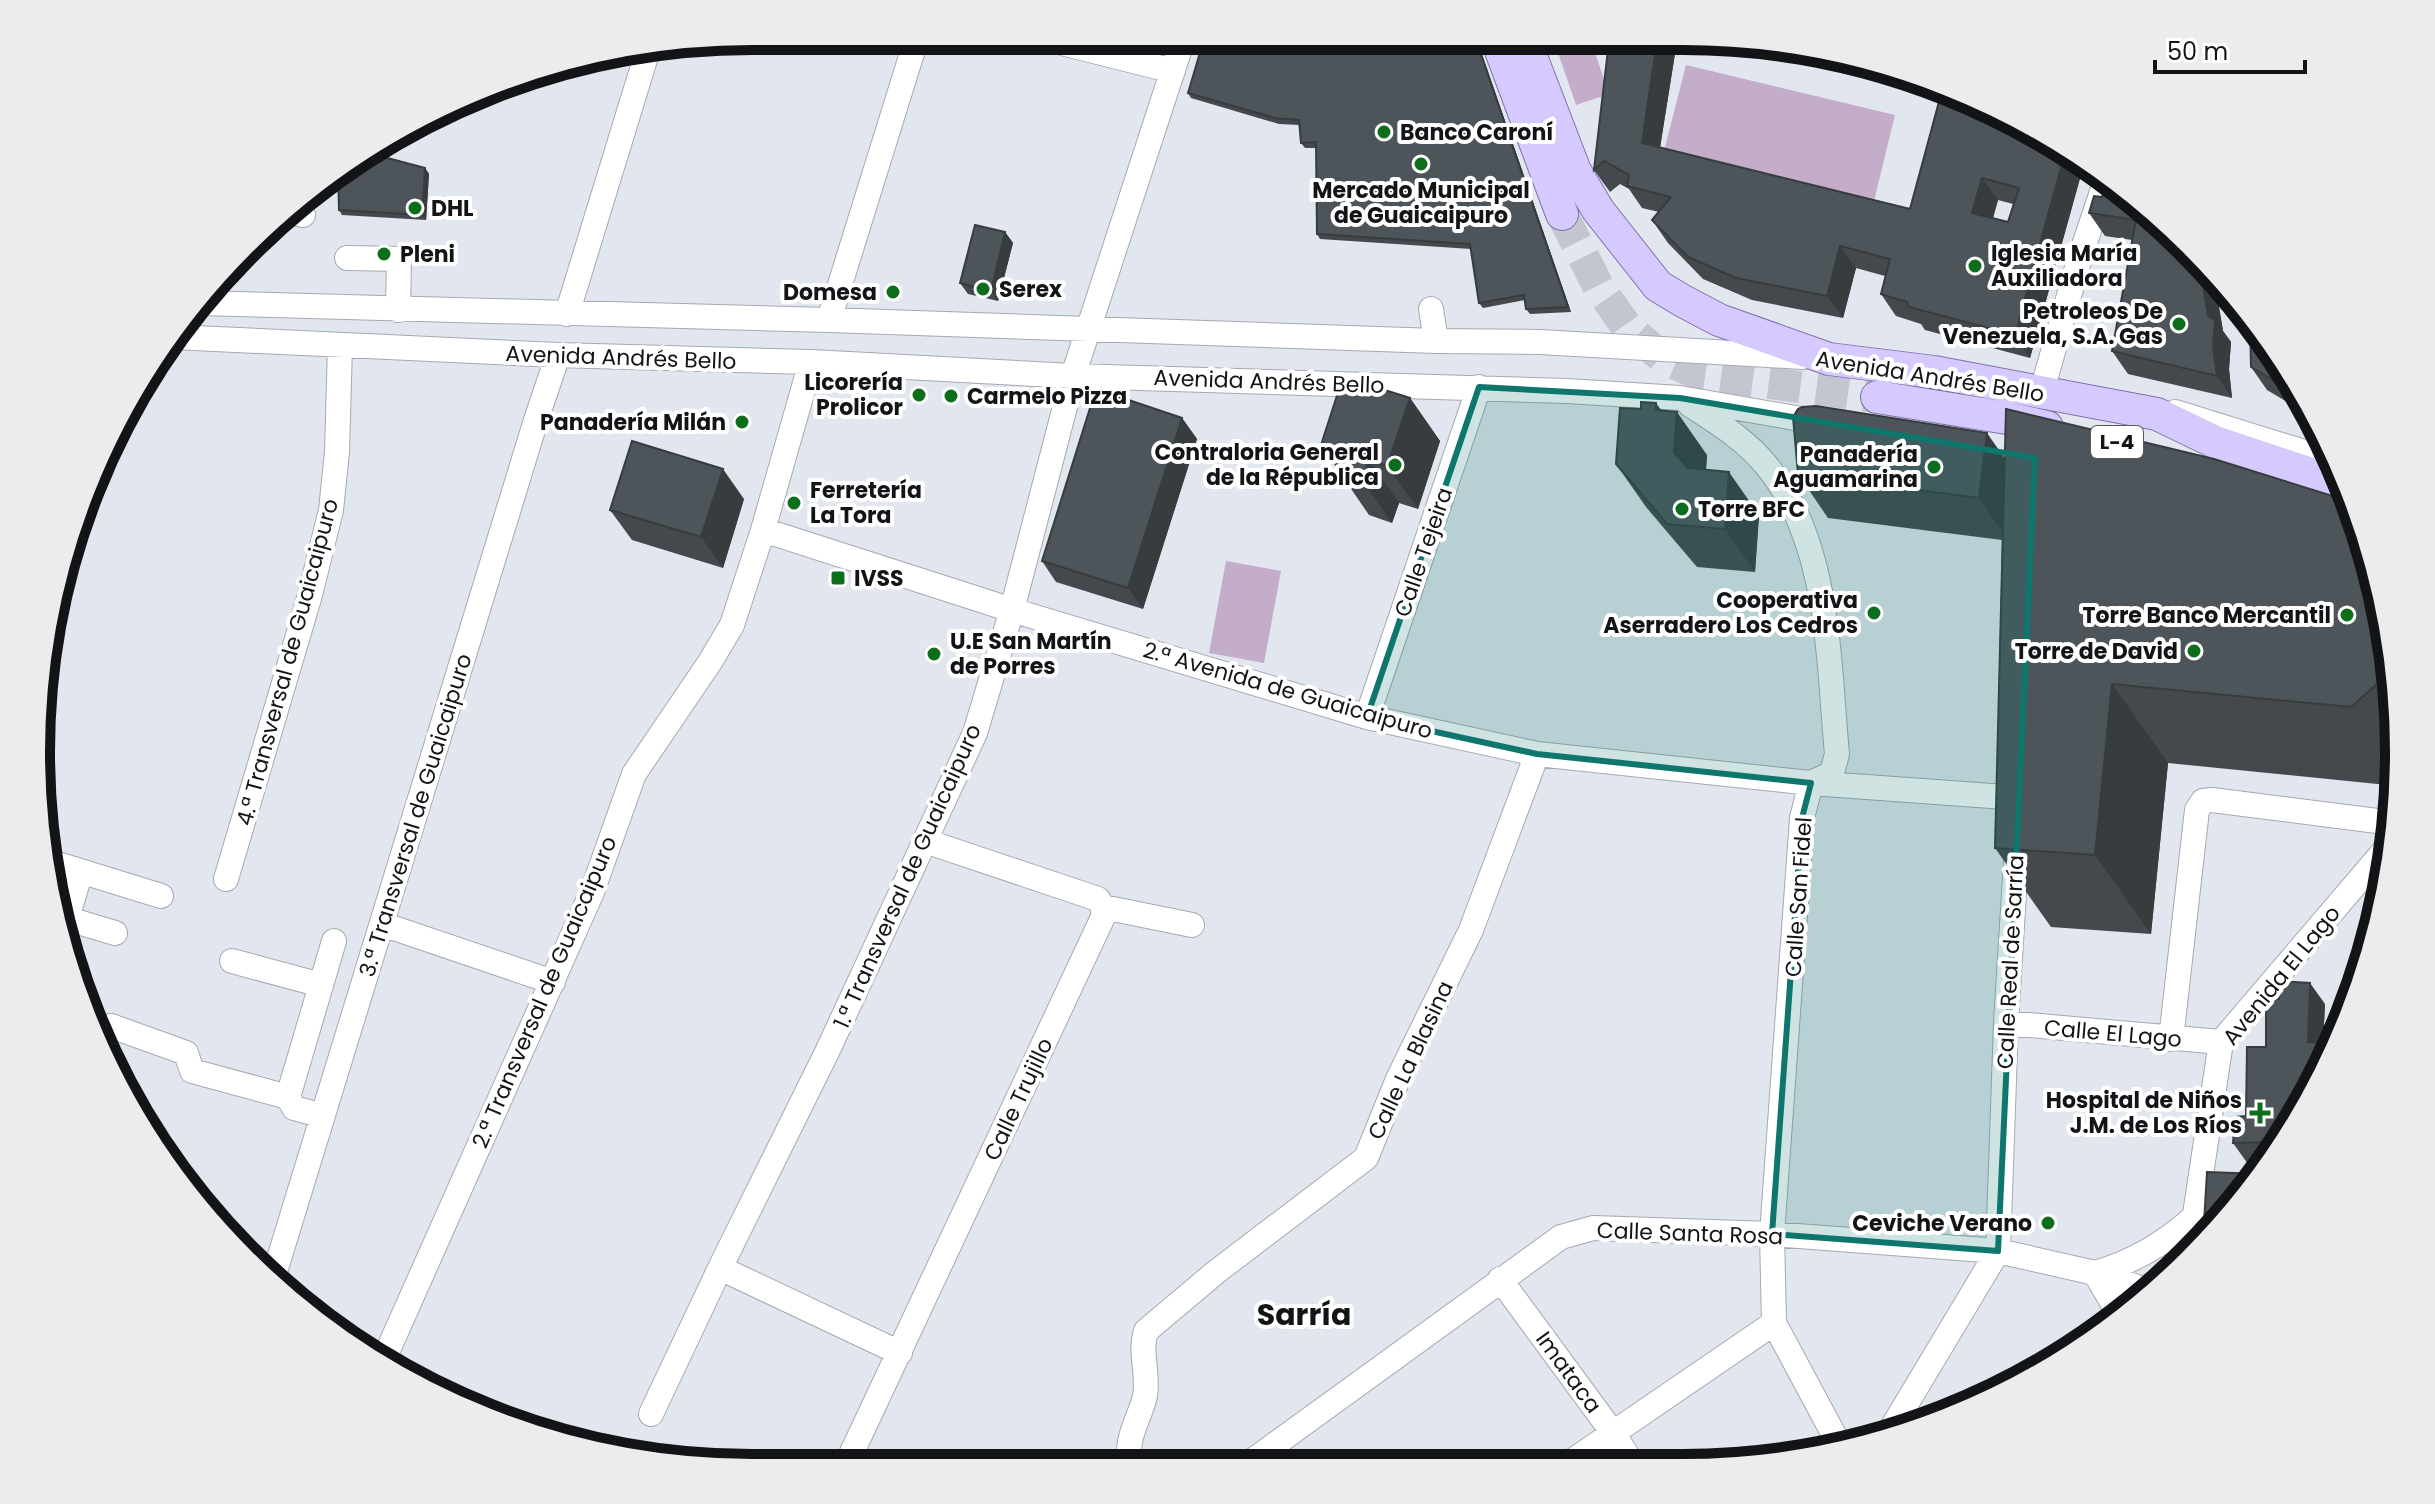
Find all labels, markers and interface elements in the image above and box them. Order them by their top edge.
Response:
scale bar [2155,24,2305,74]
text: 50 m [2167,35,2228,68]
place label: Banco Caroní [1400,117,1553,148]
marker: Banco Caroní [1375,123,1393,141]
marker: Mercado Municipal de Guaicaipuro [1412,155,1430,173]
place label: Mercado Municipal de Guaicaipuro [1312,175,1530,231]
place label: DHL [431,193,474,224]
marker: DHL [406,199,424,217]
place label: Iglesia María Auxiliadora [1991,238,2137,294]
place label: Pleni [400,239,455,270]
marker: Pleni [375,245,393,263]
marker: Iglesia María Auxiliadora [1966,257,1984,275]
place label: Serex [999,274,1062,305]
place label: Domesa [783,277,877,308]
marker: Serex [974,280,992,298]
marker: Domesa [884,283,902,301]
place label: Petroleos De Venezuela, S.A. Gas [1943,296,2163,352]
marker: Petroleos De Venezuela, S.A. Gas [2170,315,2188,333]
street label: Avenida Andrés Bello [505,338,737,377]
street label: Avenida Andrés Bello [1813,343,2046,410]
street label: Avenida Andrés Bello [1153,362,1385,401]
place label: Licorería Prolicor [804,367,903,423]
place label: Carmelo Pizza [967,381,1127,412]
marker: Licorería Prolicor [910,386,928,404]
marker: Carmelo Pizza [942,387,960,405]
place label: Panadería Milán [540,407,726,438]
marker: Panadería Milán [733,413,751,431]
road number: L-4 [2091,426,2143,458]
place label: Contraloria General de la Républica [1155,437,1379,493]
place label: Panadería Aguamarina [1773,439,1918,495]
marker: Contraloria General de la Républica [1386,456,1404,474]
marker: Panadería Aguamarina [1925,458,1943,476]
place label: Ferretería La Tora [810,475,922,531]
street label: Calle Tejeira [1387,483,1460,621]
marker: Ferretería La Tora [785,494,803,512]
place label: Torre BFC [1698,494,1805,525]
street label: 4.ª Transversal de Guaicaipuro [229,495,346,829]
marker: Torre BFC [1673,500,1691,518]
place label: IVSS [854,563,904,594]
marker: IVSS [829,569,847,587]
place label: Cooperativa Aserradero Los Cedros [1603,585,1858,641]
place label: Torre Banco Mercantil [2083,600,2331,631]
marker: Cooperativa Aserradero Los Cedros [1865,604,1883,622]
marker: Torre Banco Mercantil [2338,606,2356,624]
place label: U.E San Martín de Porres [950,626,1112,682]
street label: 2.ª Avenida de Guaicaipuro [1140,634,1436,747]
place label: Torre de David [2015,636,2178,667]
marker: Torre de David [2185,642,2203,660]
marker: U.E San Martín de Porres [925,645,943,663]
street label: 3.ª Transversal de Guaicaipuro [351,650,479,981]
street label: 1.ª Transversal de Guaicaipuro [826,719,989,1033]
street label: Calle San Fidel [1777,816,1820,978]
street label: 2.ª Transversal de Guaicaipuro [465,831,624,1153]
street label: Calle Real de Sarría [1989,854,2032,1070]
street label: Avenida El Lago [2215,899,2348,1052]
street label: Calle La Blasina [1360,976,1461,1145]
street label: Calle El Lago [2043,1012,2183,1055]
street label: Calle Trujillo [976,1033,1060,1166]
place label: Hospital de Niños J.M. de Los Ríos [2046,1085,2242,1141]
marker: Hospital de Niños J.M. de Los Ríos [2249,1102,2271,1124]
place label: Ceviche Verano [1852,1208,2032,1239]
marker: Ceviche Verano [2039,1214,2057,1232]
street label: Calle Santa Rosa [1596,1215,1784,1252]
district label: Sarría [1257,1293,1351,1336]
street label: Imataca [1528,1325,1609,1419]

